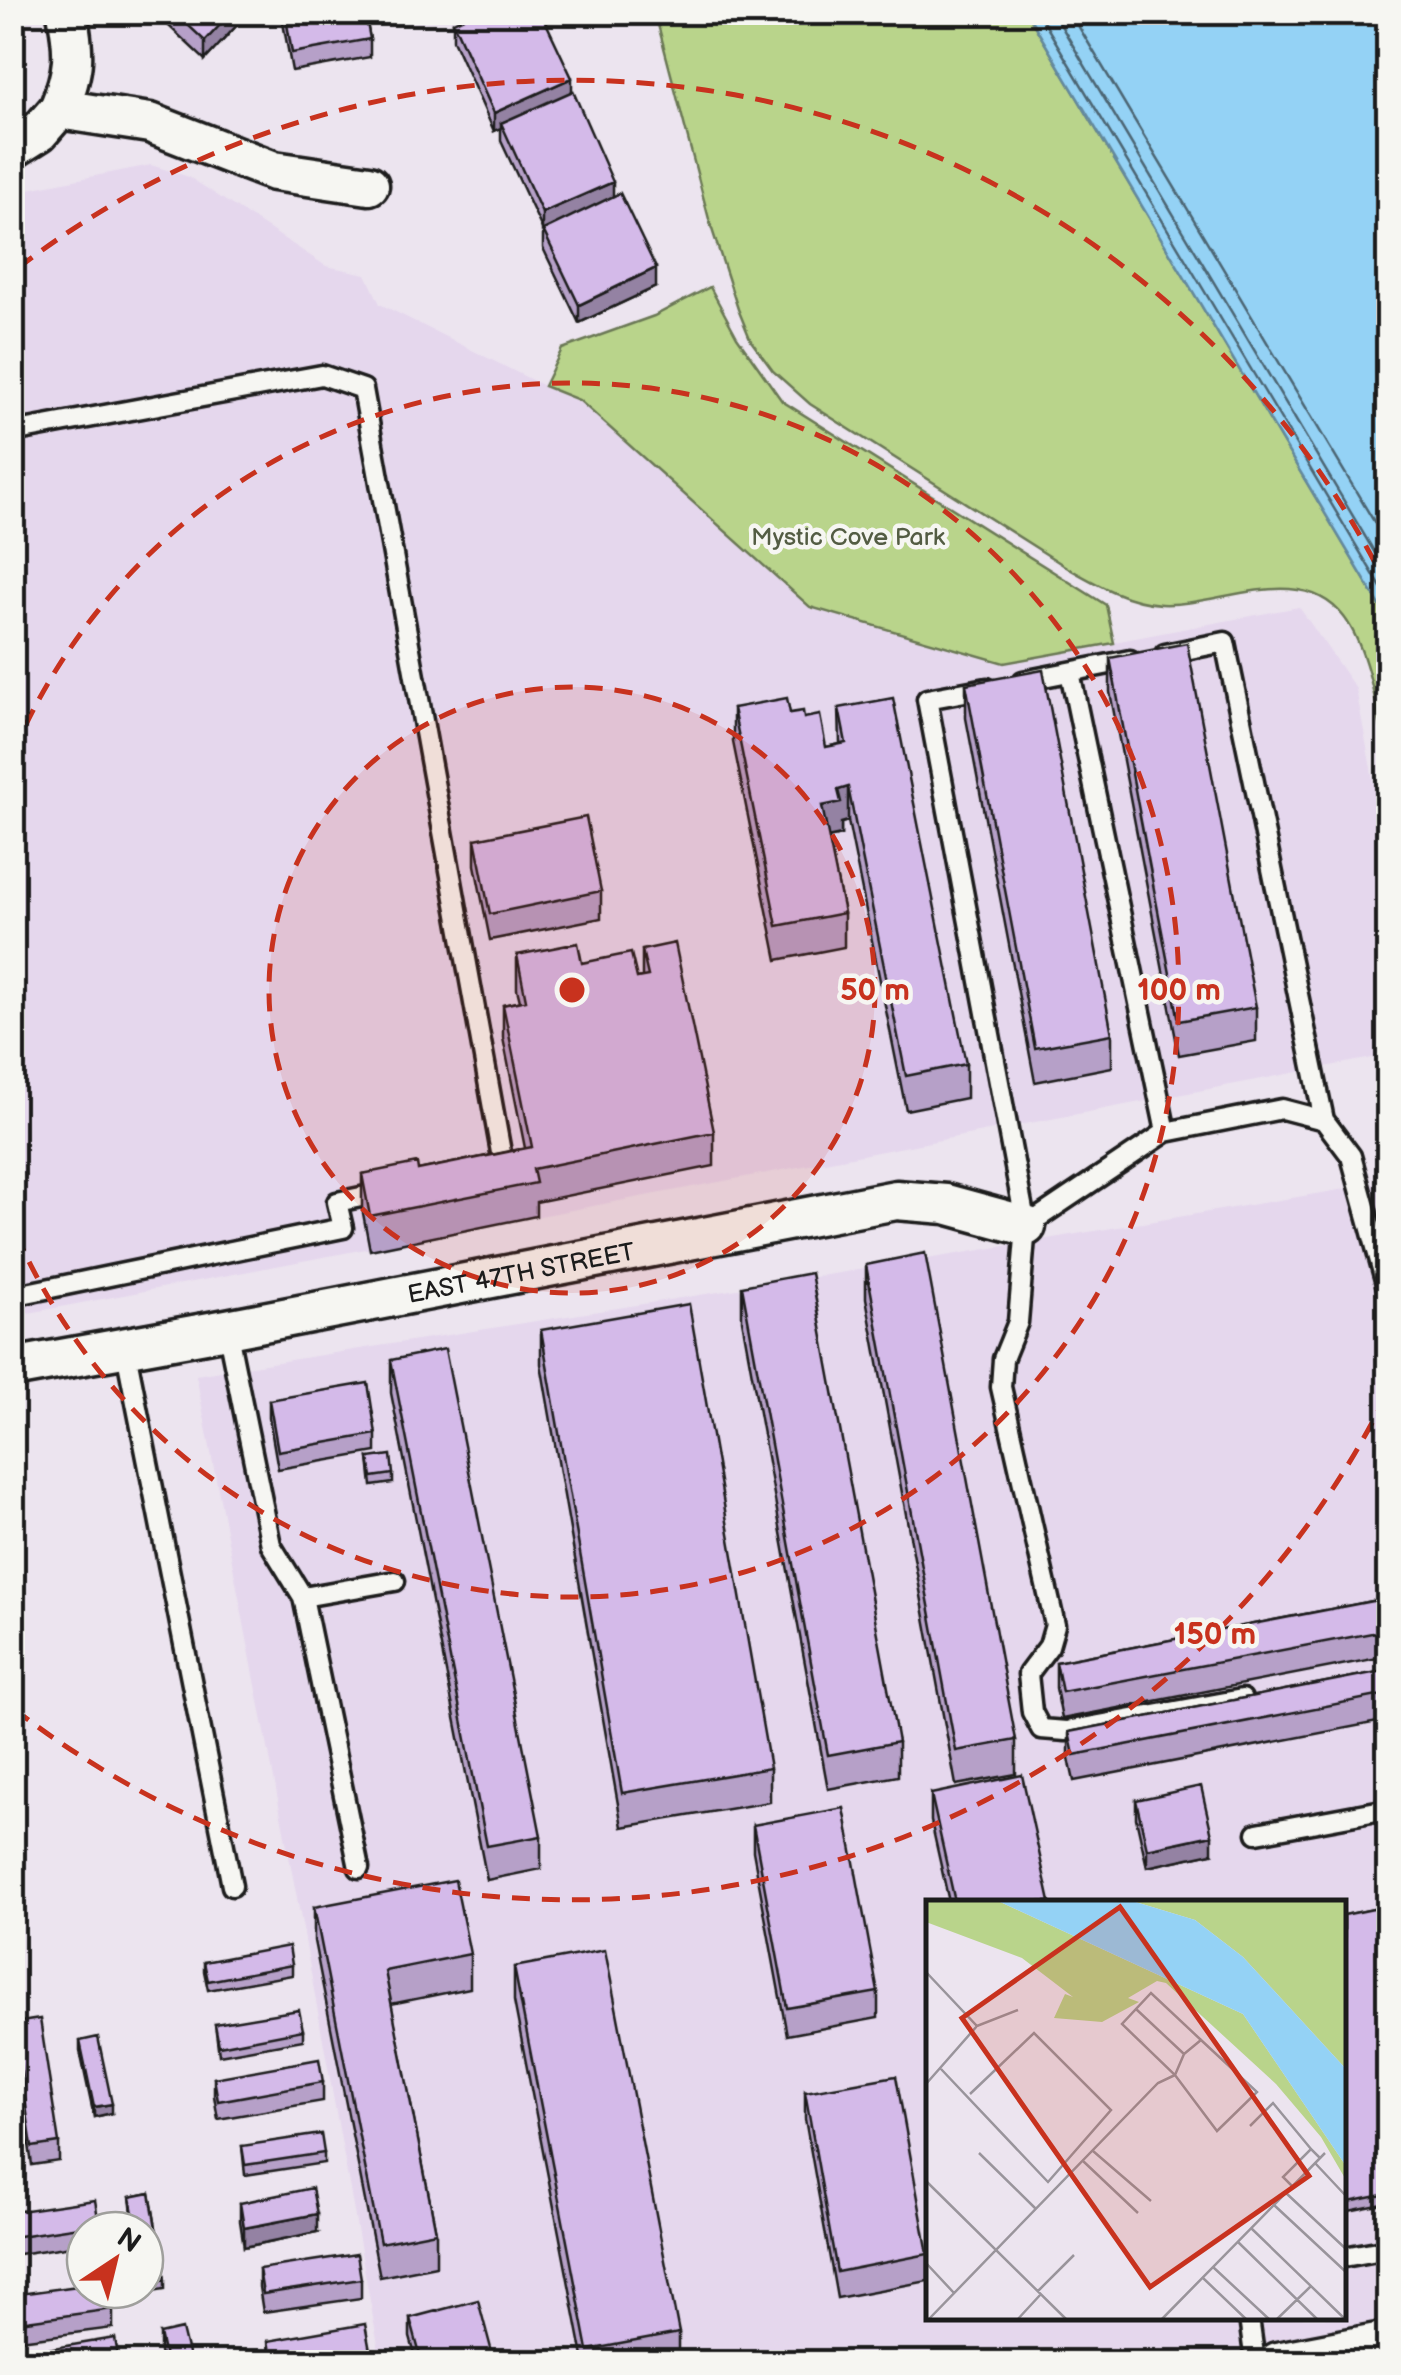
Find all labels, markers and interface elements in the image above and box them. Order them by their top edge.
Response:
park label: Mystic Cove Park [751,522,946,553]
centre of rings [554,972,590,1008]
text: 50 m [840,973,910,1009]
text: 100 m [1137,973,1221,1009]
street label: EAST 47TH STREET [405,1237,638,1311]
text: 150 m [1174,1617,1256,1653]
inset map [926,1900,1346,2320]
north arrow [65,2210,165,2310]
text: N [110,2221,147,2260]

